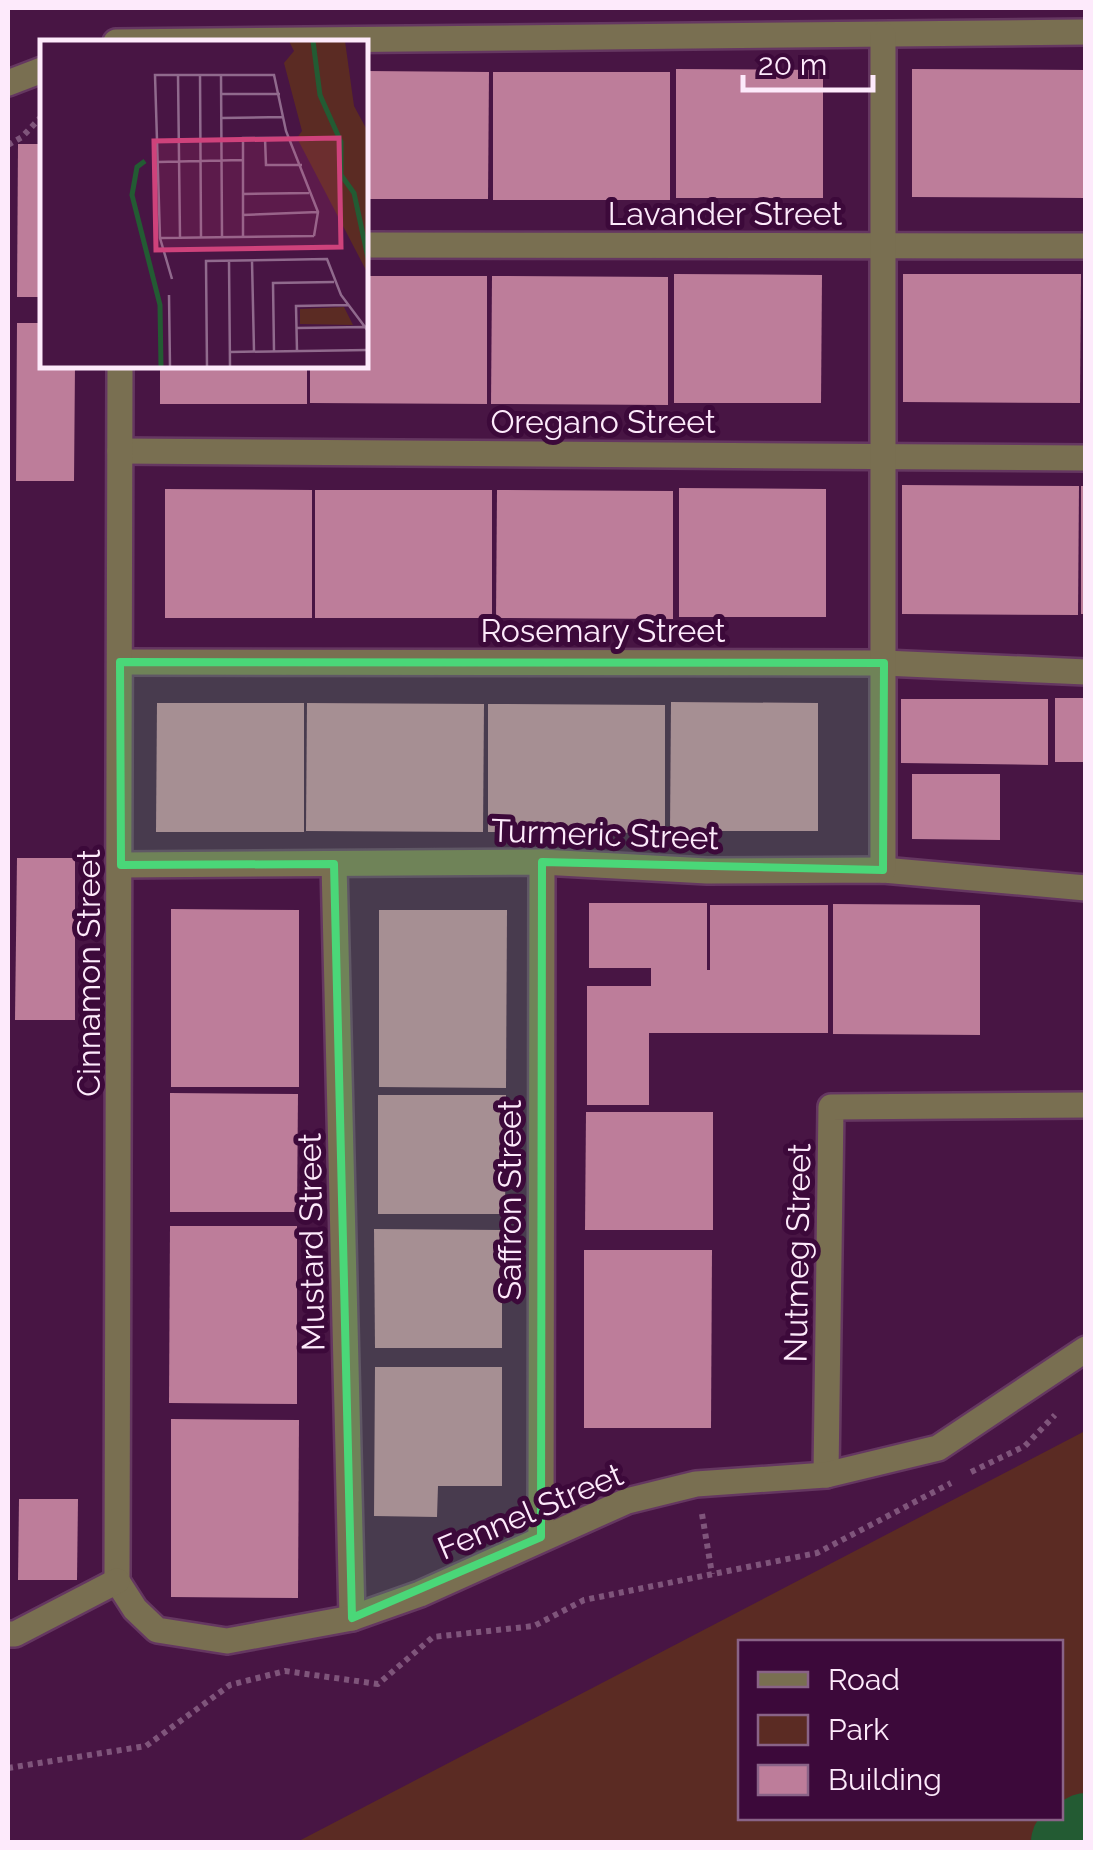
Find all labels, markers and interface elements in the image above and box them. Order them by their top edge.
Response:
scale bar [743,30,873,92]
inset map [40,40,368,368]
text: 20 m [758,47,827,82]
street label: Lavander Street [608,195,842,232]
street label: Oregano Street [490,403,716,440]
street label: Rosemary Street [480,612,726,649]
street label: Turmeric Street [490,812,720,856]
street label: Cinnamon Street [70,849,107,1097]
street label: Saffron Street [491,1099,528,1300]
street label: Mustard Street [291,1132,331,1351]
street label: Nutmeg Street [777,1143,817,1363]
street label: Fennel Street [432,1455,628,1567]
legend [738,1640,1063,1820]
text: Road [828,1662,900,1697]
text: Park [828,1712,889,1747]
text: Building [828,1762,942,1797]

